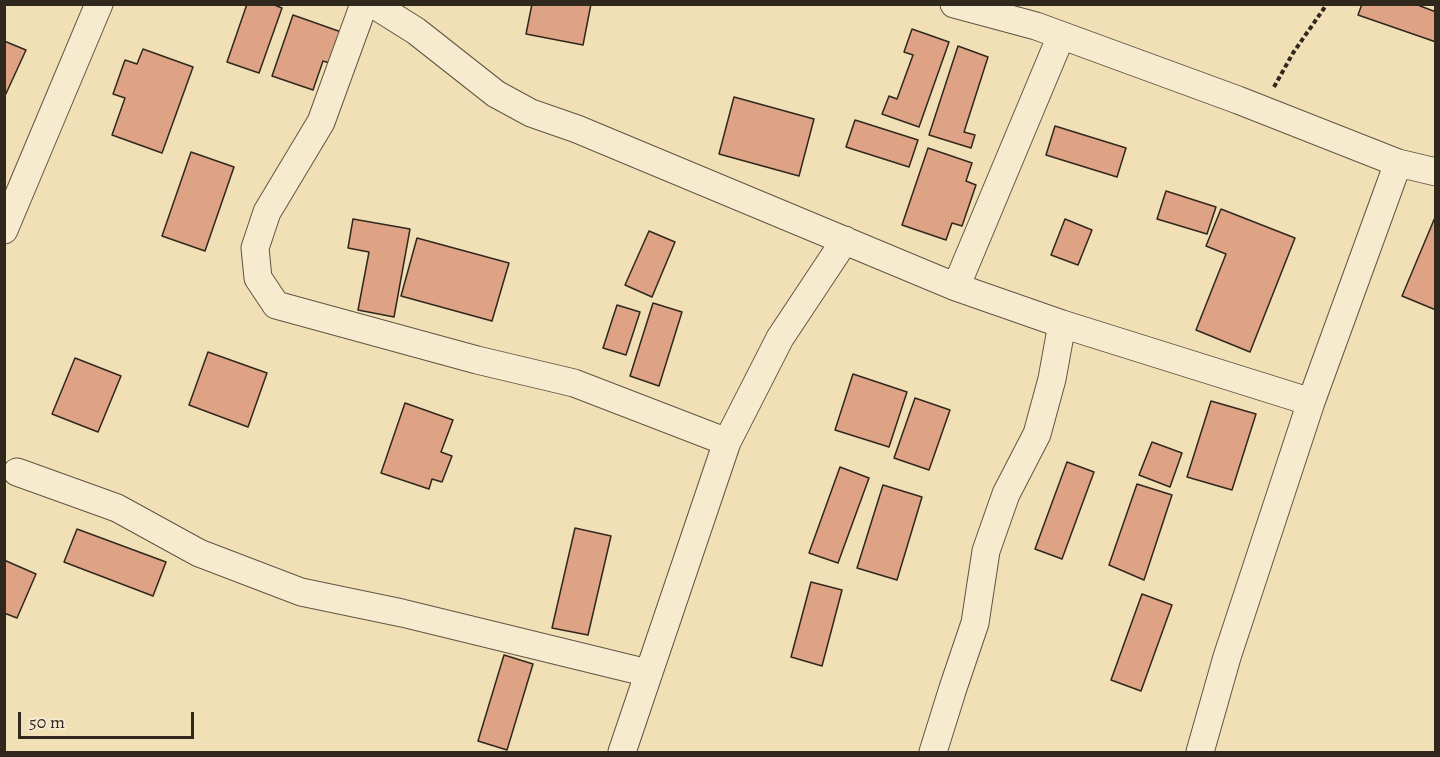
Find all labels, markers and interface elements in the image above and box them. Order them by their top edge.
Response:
scale bar [21,700,196,738]
text: 50 m [29,710,65,734]

